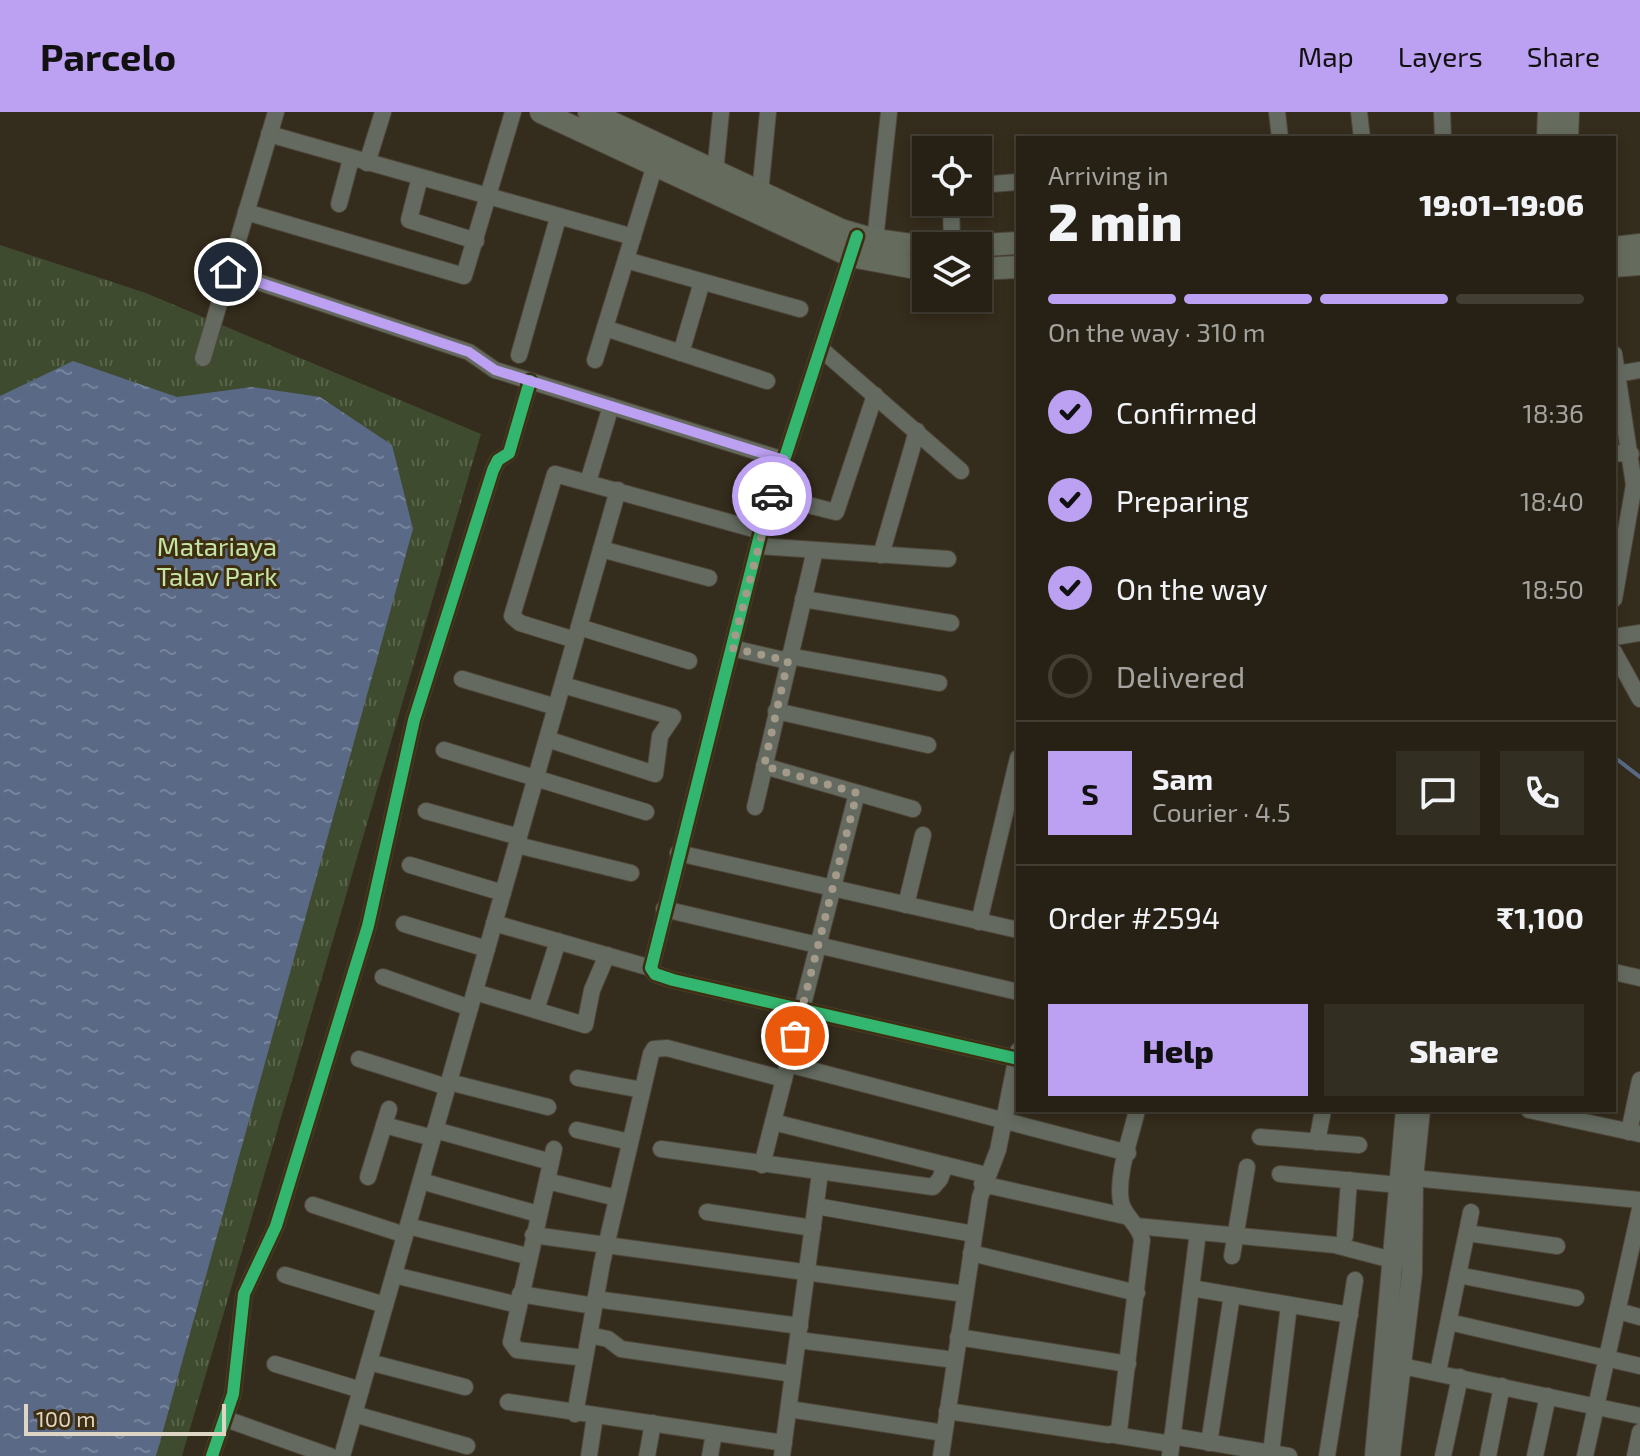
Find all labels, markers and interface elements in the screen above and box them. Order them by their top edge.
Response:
text: Parcelo [40,33,176,79]
text: Map [1298,39,1354,73]
text: Layers [1398,39,1483,73]
text: Share [1527,39,1600,73]
map controls [912,136,992,312]
button: locate [912,136,992,216]
text: Arriving in [1048,159,1169,190]
text: 19:01–19:06 [1419,186,1584,222]
text: 2 min [1048,189,1183,251]
button: layers [912,232,992,312]
pin [194,238,262,306]
icon: home [206,250,250,294]
text: On the way · 310 m [1048,316,1266,347]
icon: check [1048,390,1092,434]
text: Confirmed [1116,394,1257,430]
text: 18:36 [1522,397,1584,428]
courier [732,456,812,536]
icon: car [750,474,794,518]
icon: check [1048,478,1092,522]
text: Preparing [1116,482,1249,518]
text: 18:40 [1520,485,1584,516]
park label: Matariaya Talav Park [156,530,278,591]
icon: check [1048,566,1092,610]
text: On the way [1116,570,1268,606]
text: 18:50 [1522,573,1584,604]
text: Delivered [1116,658,1245,694]
button: chat [1396,751,1480,835]
button: phone [1500,751,1584,835]
text: Sam [1152,760,1213,796]
text: S [1081,775,1099,811]
text: Courier · 4.5 [1152,796,1291,827]
text: Order #2594 [1048,899,1220,935]
text: ₹1,100 [1497,899,1584,935]
pin [761,1002,829,1070]
button: Help [1048,1004,1308,1096]
button: Share [1324,1004,1584,1096]
icon: bag [773,1014,817,1058]
scale bar [24,1400,226,1436]
text: 100 m [36,1405,95,1431]

